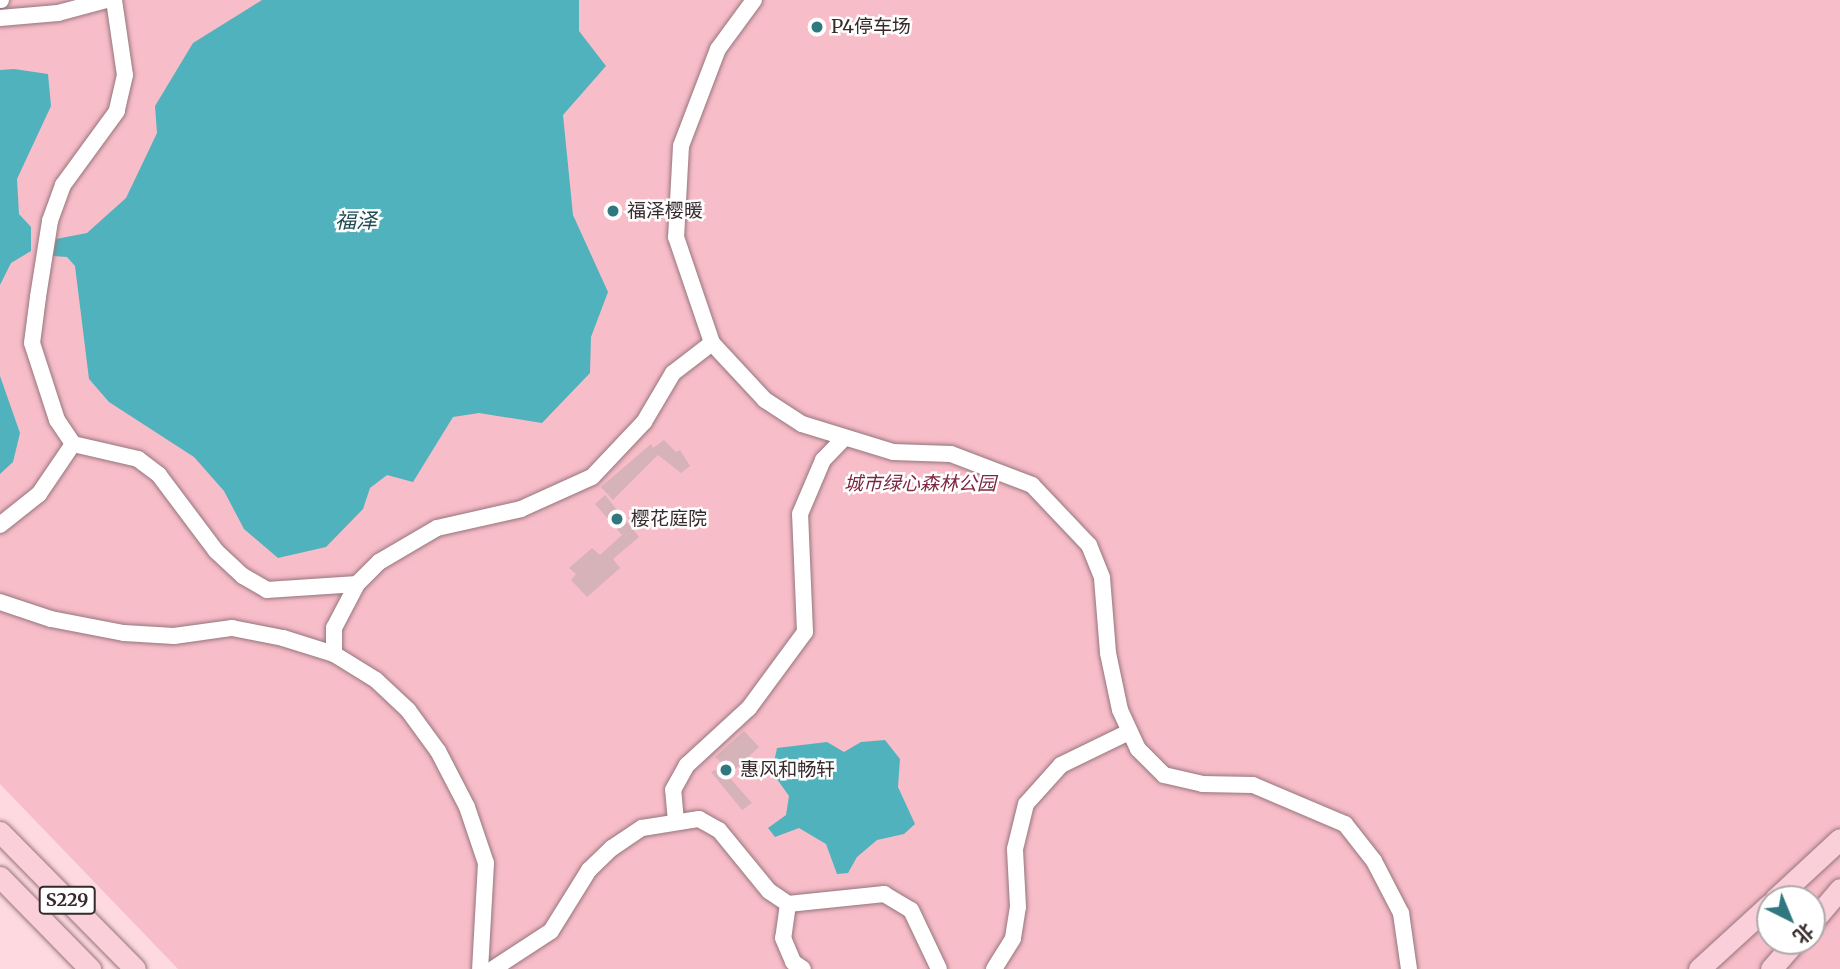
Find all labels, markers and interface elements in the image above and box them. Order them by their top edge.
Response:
place label: P4停车场 [831,16,911,38]
marker: P4停车场 [809,19,825,35]
place label: 福泽樱暖 [627,200,703,222]
marker: 福泽樱暖 [605,203,621,219]
water label: 福泽 [335,208,377,234]
park label: 城市绿心森林公园 [844,473,996,495]
place label: 樱花庭院 [631,508,707,530]
marker: 樱花庭院 [609,511,625,527]
place label: 惠风和畅轩 [740,759,835,781]
marker: 惠风和畅轩 [718,762,734,778]
north arrow [1756,885,1826,955]
road number: S229 [37,886,97,915]
text: 北 [1789,919,1819,949]

